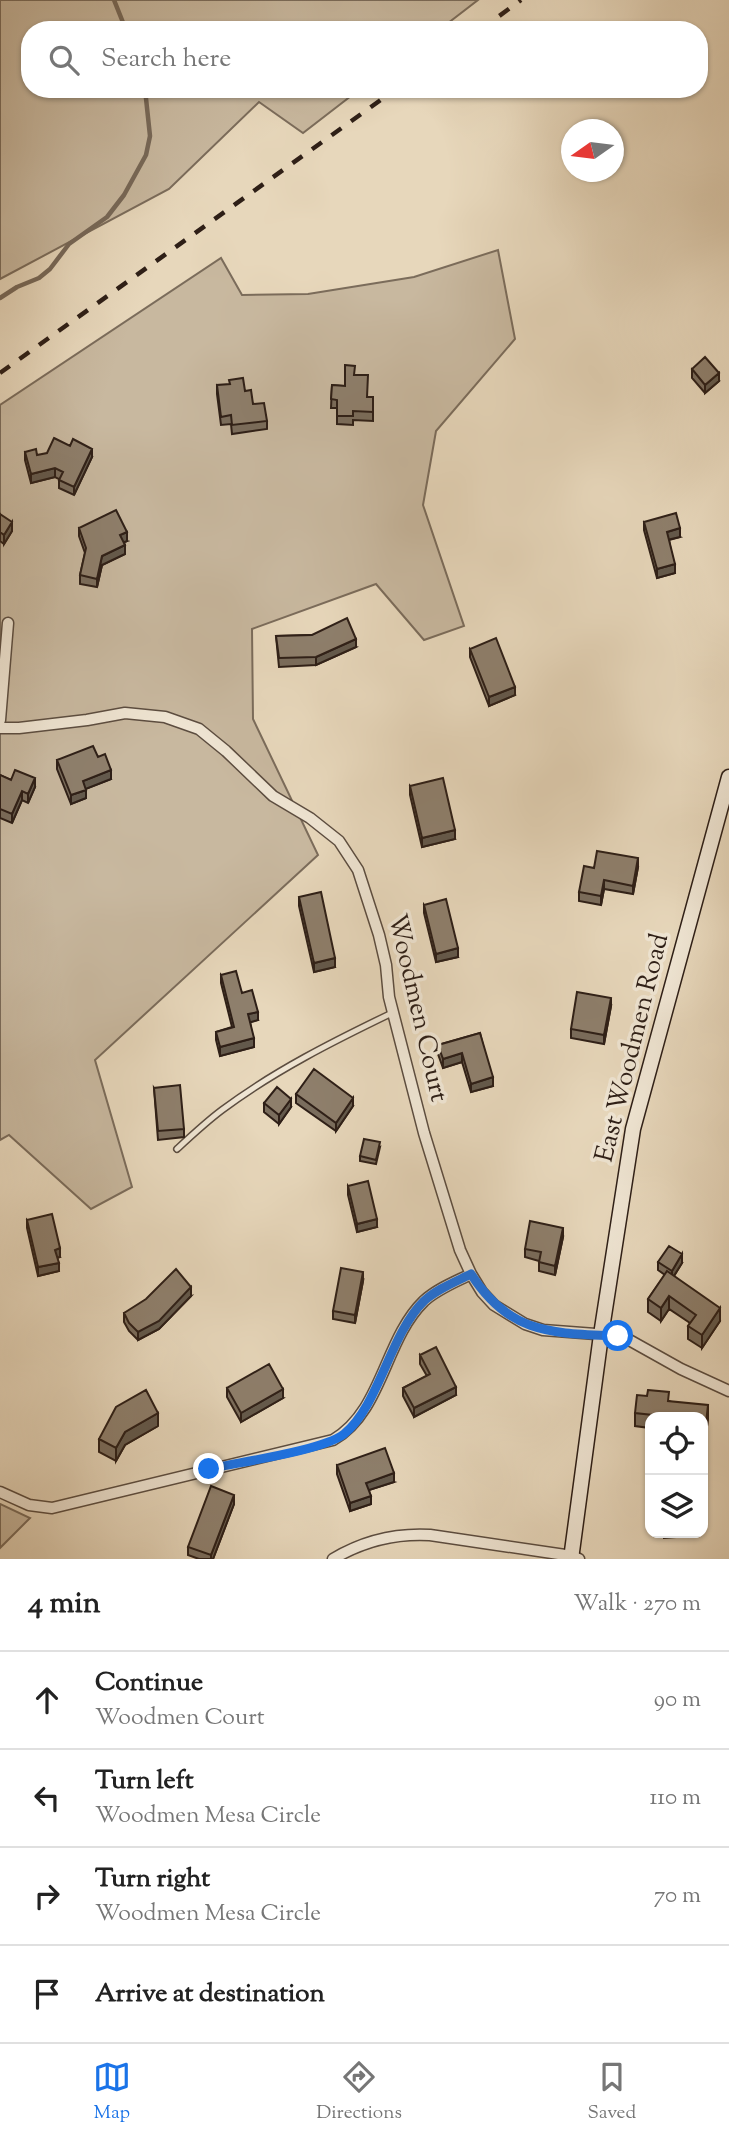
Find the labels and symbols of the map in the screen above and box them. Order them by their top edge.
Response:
north arrow [561,119,624,182]
street label: Woodmen Court [377,910,457,1106]
street label: East Woodmen Road [587,929,679,1166]
route start [602,1320,633,1351]
route end [193,1453,224,1484]

